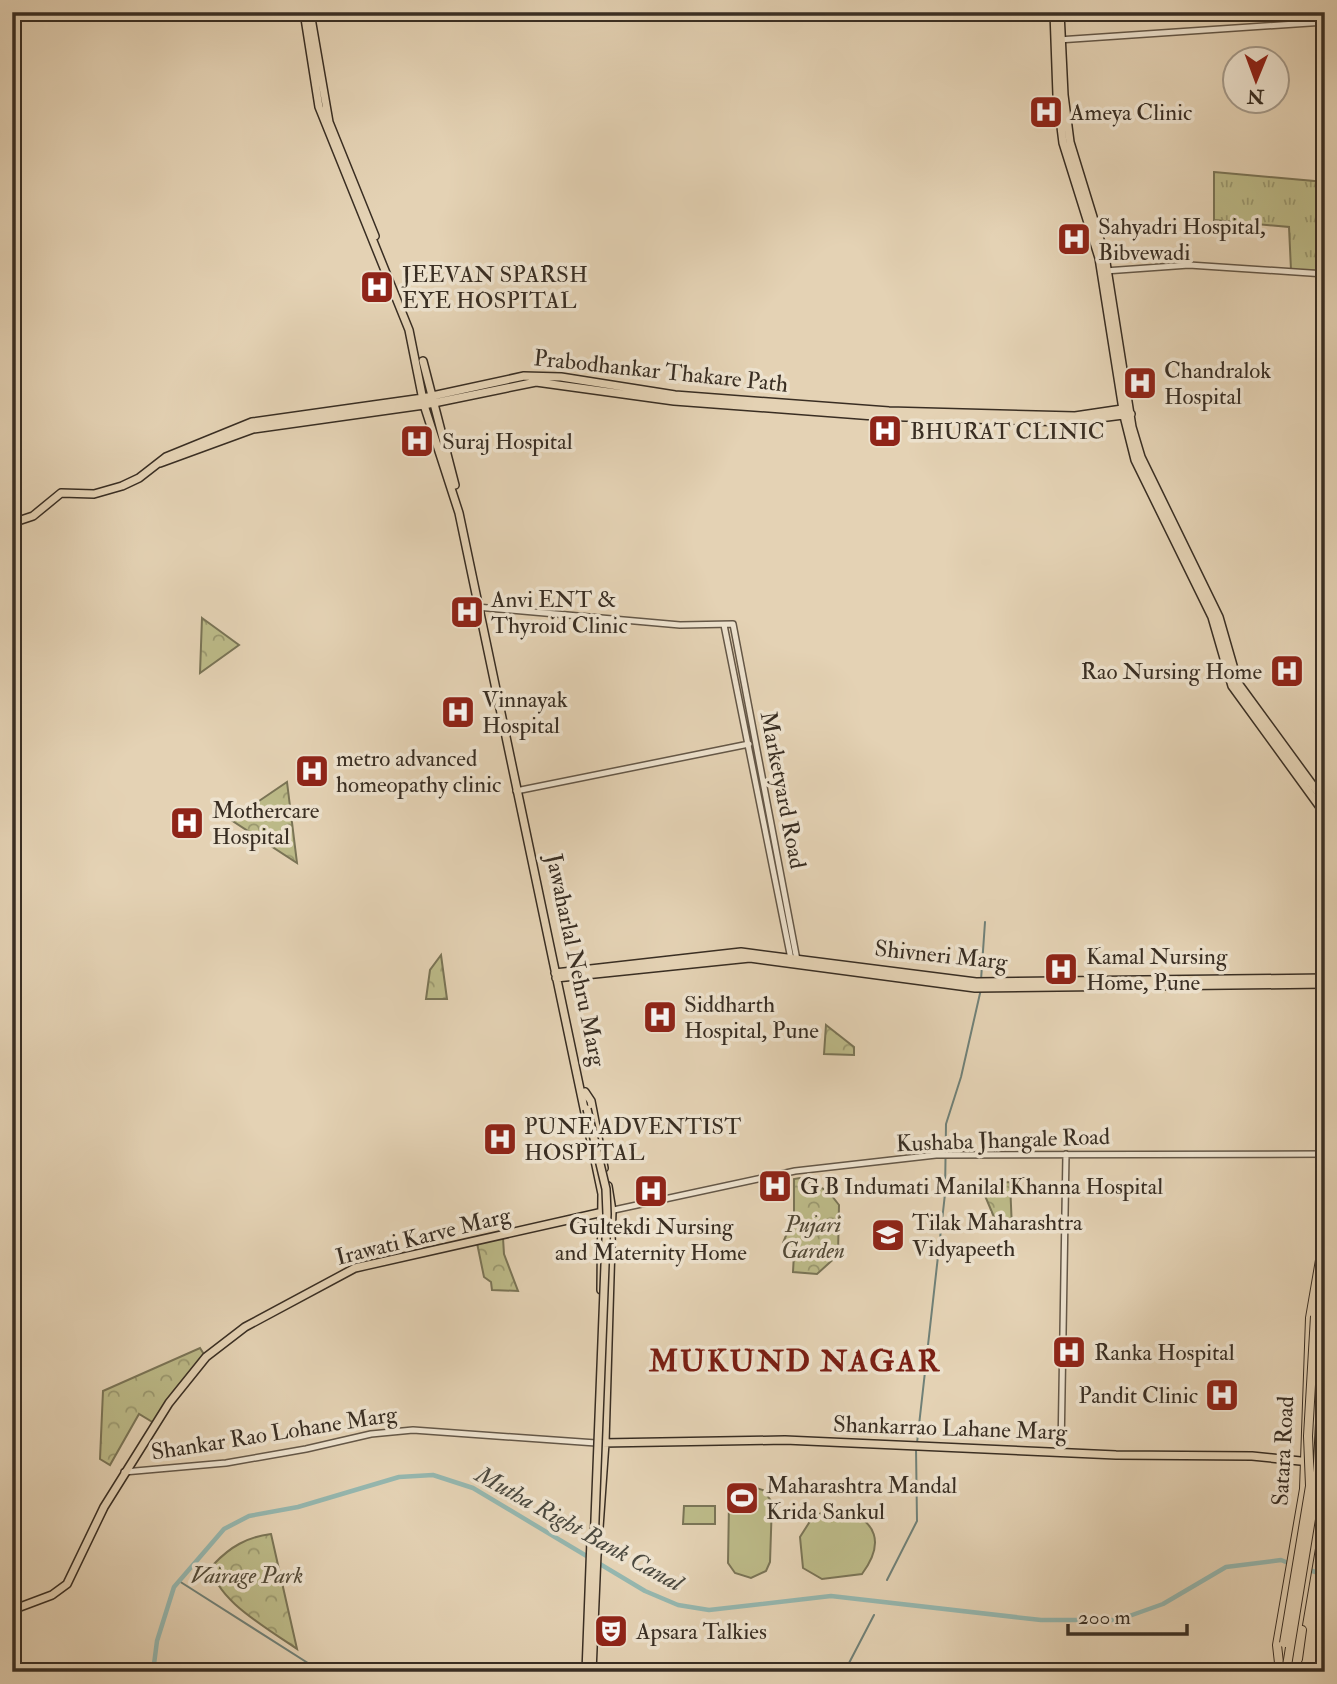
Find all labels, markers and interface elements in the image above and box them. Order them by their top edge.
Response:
north arrow [1222,46,1292,116]
text: N [1246,84,1265,108]
hospital icon: Ameya Clinic [1027,93,1065,131]
place label: Ameya Clinic [1069,98,1192,127]
place label: Sahyadri Hospital, Bibvewadi [1098,212,1266,267]
hospital icon: Sahyadri Hospital, Bibvewadi [1055,220,1093,258]
place label: JEEVAN SPARSH EYE HOSPITAL [401,260,588,315]
hospital icon: JEEVAN SPARSH EYE HOSPITAL [358,268,396,306]
street label: Prabodhankar Thakare Path [532,343,790,399]
place label: Chandralok Hospital [1164,356,1271,412]
hospital icon: Chandralok Hospital [1121,364,1159,402]
hospital icon: BHURAT CLINIC [866,412,904,450]
place label: BHURAT CLINIC [910,417,1105,446]
hospital icon: Suraj Hospital [398,422,436,460]
place label: Suraj Hospital [442,427,573,457]
place label: Anvi ENT & Thyroid Clinic [490,585,628,640]
hospital icon: Anvi ENT & Thyroid Clinic [448,593,486,631]
hospital icon: Rao Nursing Home [1268,652,1306,690]
place label: Rao Nursing Home [1081,657,1262,686]
place label: Vinnayak Hospital [482,685,568,741]
hospital icon: Vinnayak Hospital [439,693,477,731]
street label: Marketyard Road [754,709,812,871]
place label: metro advanced homeopathy clinic [336,744,501,800]
hospital icon: metro advanced homeopathy clinic [293,752,331,790]
place label: Mothercare Hospital [212,796,320,852]
hospital icon: Mothercare Hospital [168,804,206,842]
street label: Jawaharlal Nehru Marg [539,850,613,1069]
street label: Shivneri Marg [873,934,1009,976]
place label: Kamal Nursing Home, Pune [1086,942,1228,997]
hospital icon: Kamal Nursing Home, Pune [1042,950,1080,988]
place label: Siddharth Hospital, Pune [684,990,819,1046]
hospital icon: Siddharth Hospital, Pune [641,998,679,1036]
place label: PUNE ADVENTIST HOSPITAL [524,1112,741,1167]
hospital icon: PUNE ADVENTIST HOSPITAL [481,1120,519,1158]
street label: Kushaba Jhangale Road [895,1122,1111,1158]
hospital icon: G B Indumati Manilal Khanna Hospital [756,1167,794,1205]
hospital icon: Gultekdi Nursing and Maternity Home [632,1172,670,1210]
place label: G B Indumati Manilal Khanna Hospital [800,1172,1163,1202]
street label: Irawati Karve Marg [333,1200,514,1272]
place label: Tilak Maharashtra Vidyapeeth [912,1208,1083,1264]
park label: Pujari Garden [781,1210,845,1265]
place label: Gultekdi Nursing and Maternity Home [555,1212,747,1267]
school or university icon: Tilak Maharashtra Vidyapeeth [869,1216,907,1254]
hospital icon: Ranka Hospital [1050,1333,1088,1371]
place label: Ranka Hospital [1094,1338,1235,1368]
district label: MUKUND NAGAR [648,1343,941,1380]
hospital icon: Pandit Clinic [1203,1376,1241,1414]
place label: Pandit Clinic [1078,1381,1198,1410]
street label: Satara Road [1266,1395,1300,1507]
street label: Shankar Rao Lohane Marg [149,1399,400,1467]
street label: Shankarrao Lahane Marg [832,1409,1068,1447]
water label: Mutha Right Bank Canal [468,1458,690,1600]
place label: Maharashtra Mandal Krida Sankul [766,1471,957,1526]
sports icon: Maharashtra Mandal Krida Sankul [723,1479,761,1517]
park label: Vairage Park [191,1561,303,1590]
scale bar [1068,1593,1186,1637]
text: 200 m [1078,1604,1131,1631]
theatre icon: Apsara Talkies [592,1612,630,1650]
place label: Apsara Talkies [635,1617,767,1647]

